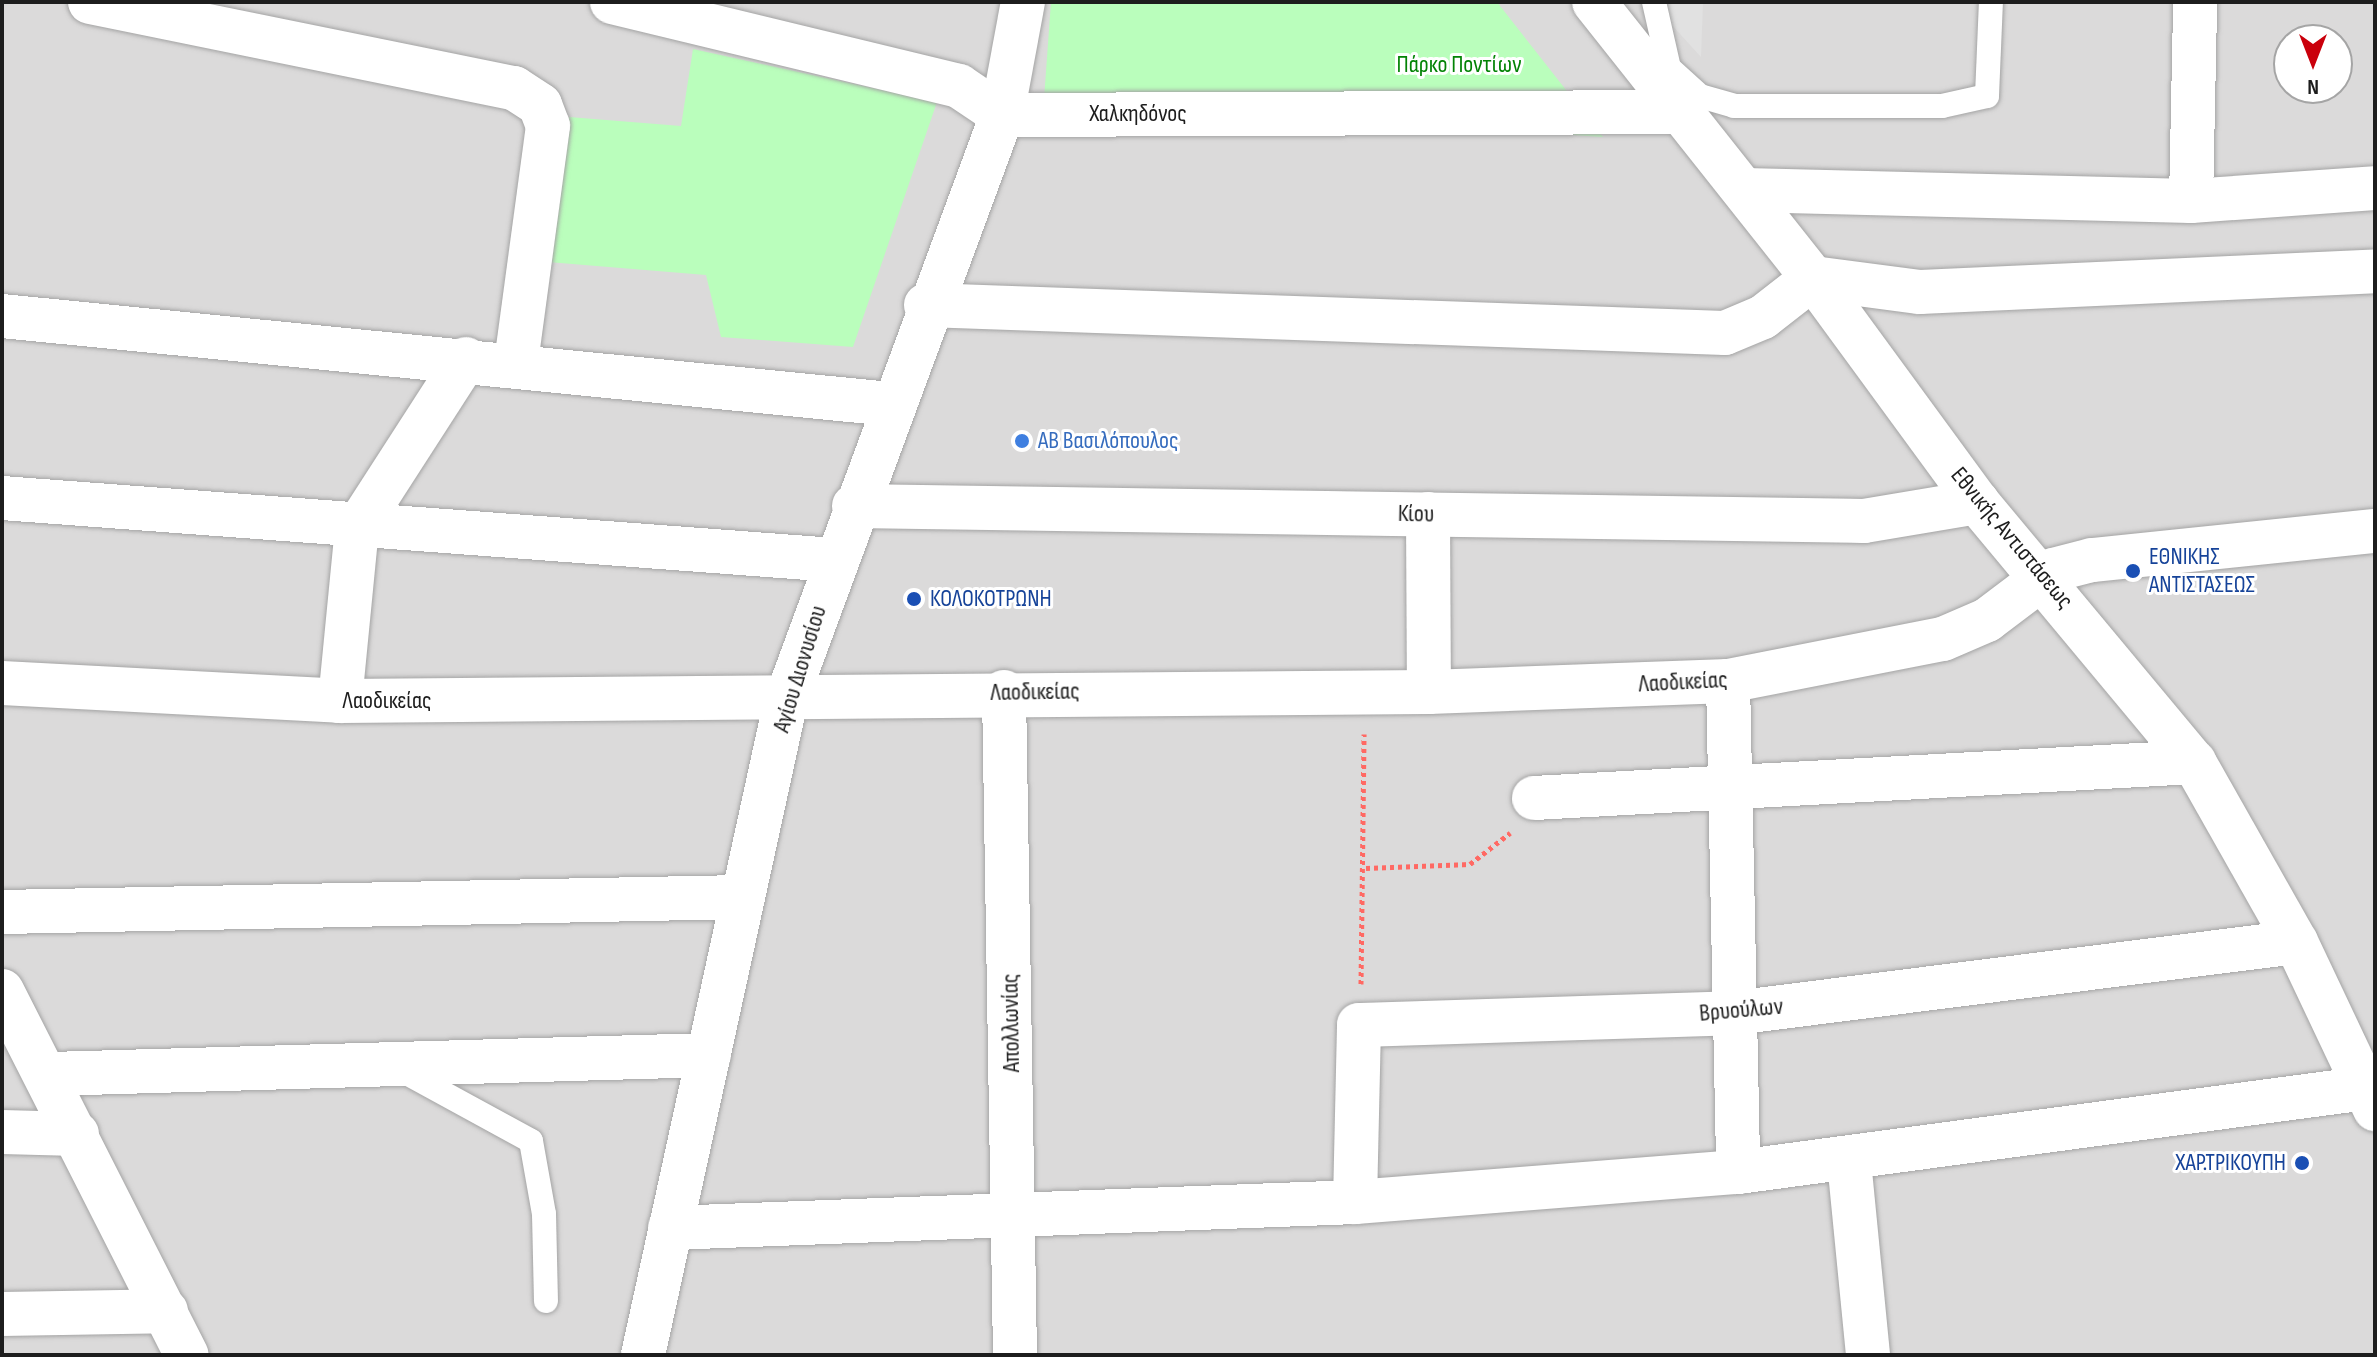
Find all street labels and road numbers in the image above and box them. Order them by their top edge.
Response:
street label: Χαλκηδόνος [1089,100,1187,128]
street label: Εθνικής Αντιστάσεως [1945,461,2079,615]
street label: Κίου [1398,499,1434,529]
street label: Αγίου Διονυσίου [767,602,833,736]
street label: Λαοδικείας [1638,665,1728,699]
street label: Λαοδικείας [990,677,1080,707]
street label: Λαοδικείας [342,687,432,715]
street label: Απολλωνίας [996,973,1026,1073]
street label: Βρυούλων [1698,992,1784,1028]

